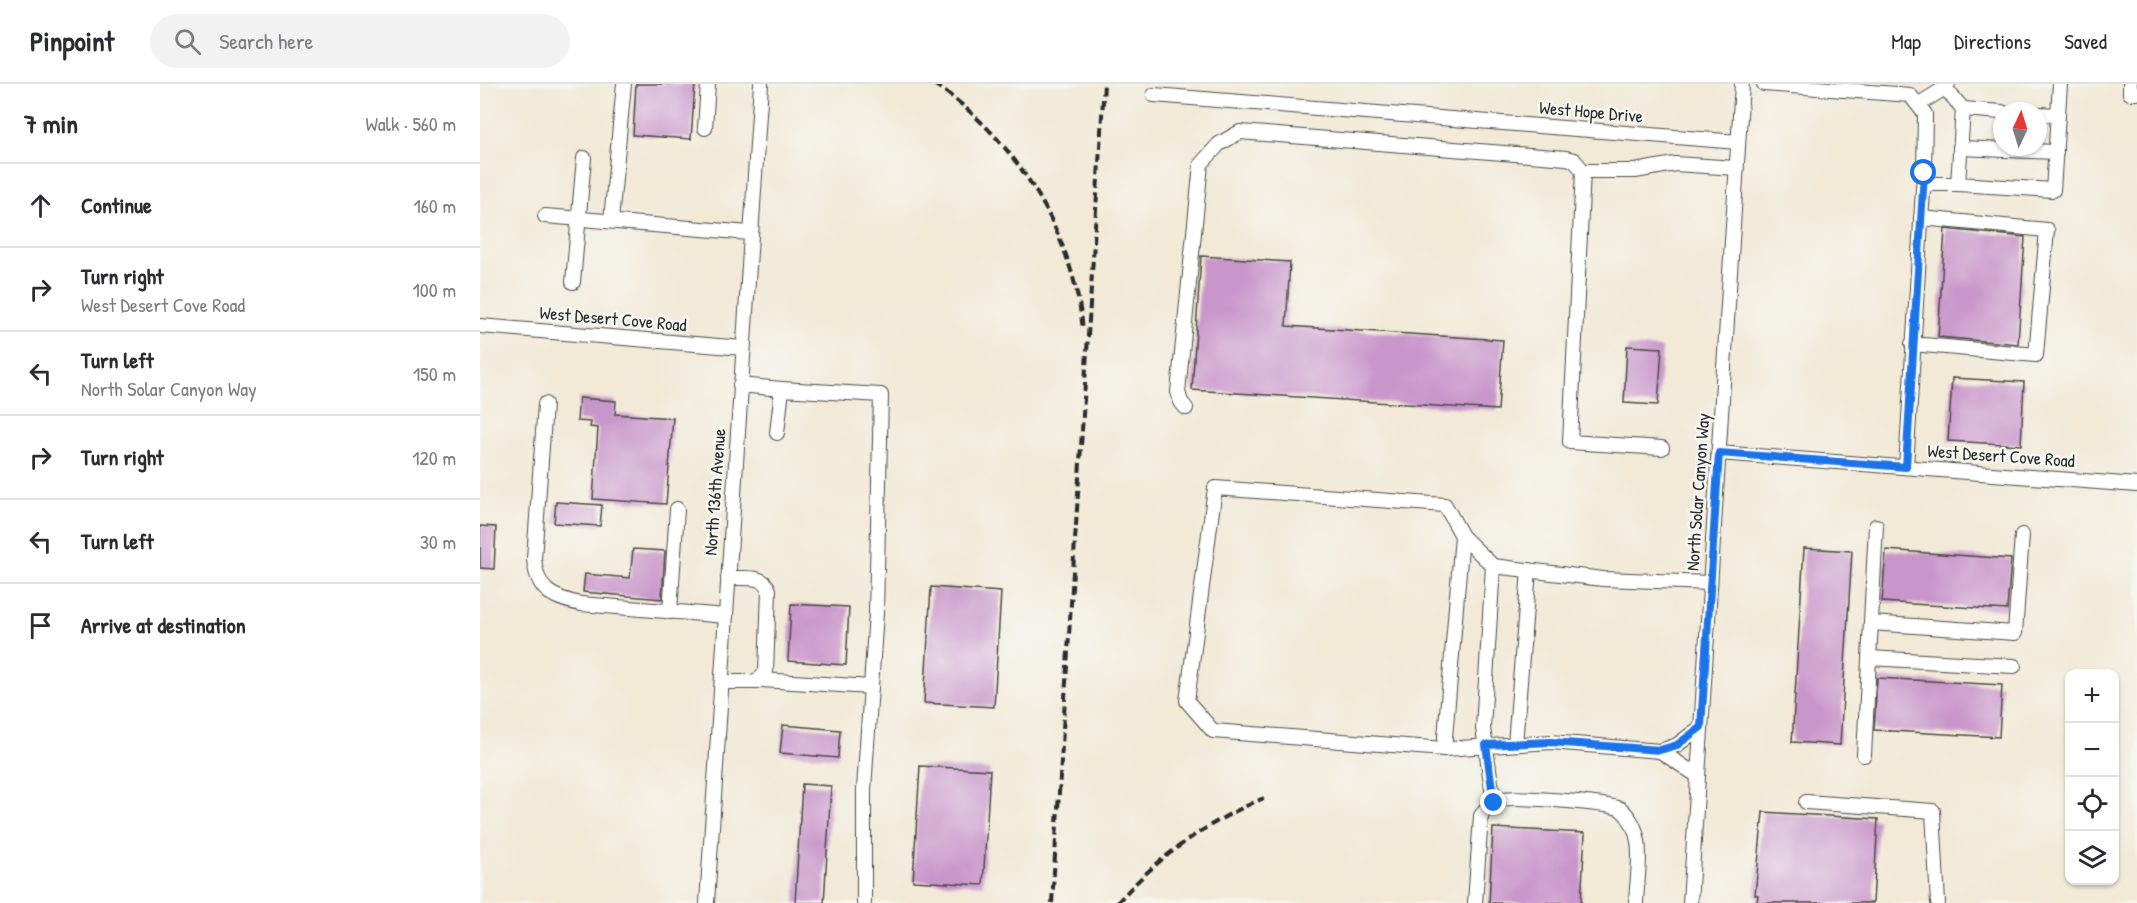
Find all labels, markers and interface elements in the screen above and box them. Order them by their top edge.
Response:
search box [150,14,570,68]
text: Pinpoint [30,22,114,60]
icon: search [171,25,204,58]
text: Search here [219,26,313,56]
text: Map [1891,27,1921,56]
text: Directions [1954,27,2031,56]
text: Saved [2064,27,2107,56]
street label: West Hope Drive [1538,95,1644,128]
north arrow [1993,102,2047,156]
text: 7 min [24,106,78,141]
text: Walk · 560 m [365,110,456,137]
route start [1910,159,1936,185]
icon: ahead [24,189,57,222]
text: Continue [81,190,152,220]
text: 160 m [414,192,456,219]
text: Turn right [81,261,164,291]
icon: right [24,273,57,306]
text: 100 m [413,276,456,303]
text: West Desert Cove Road [81,291,245,318]
street label: West Desert Cove Road [538,300,688,337]
text: Turn left [81,345,154,375]
icon: left [24,357,57,390]
text: 150 m [413,360,456,387]
text: North Solar Canyon Way [81,375,257,402]
street label: North Solar Canyon Way [1680,412,1716,572]
street label: North 136th Avenue [698,428,731,556]
street label: West Desert Cove Road [1926,438,2076,473]
icon: right [24,441,57,474]
text: Turn right [81,442,164,472]
text: 120 m [412,444,456,471]
icon: left [24,525,57,558]
text: Turn left [81,526,154,556]
text: 30 m [420,528,456,555]
icon: arrive [24,609,57,642]
text: Arrive at destination [81,610,246,640]
map controls [2065,669,2119,885]
button: + [2065,669,2119,723]
button: − [2065,723,2119,777]
button: locate [2065,777,2119,831]
route end [1480,789,1506,815]
button: layers [2065,831,2119,885]

